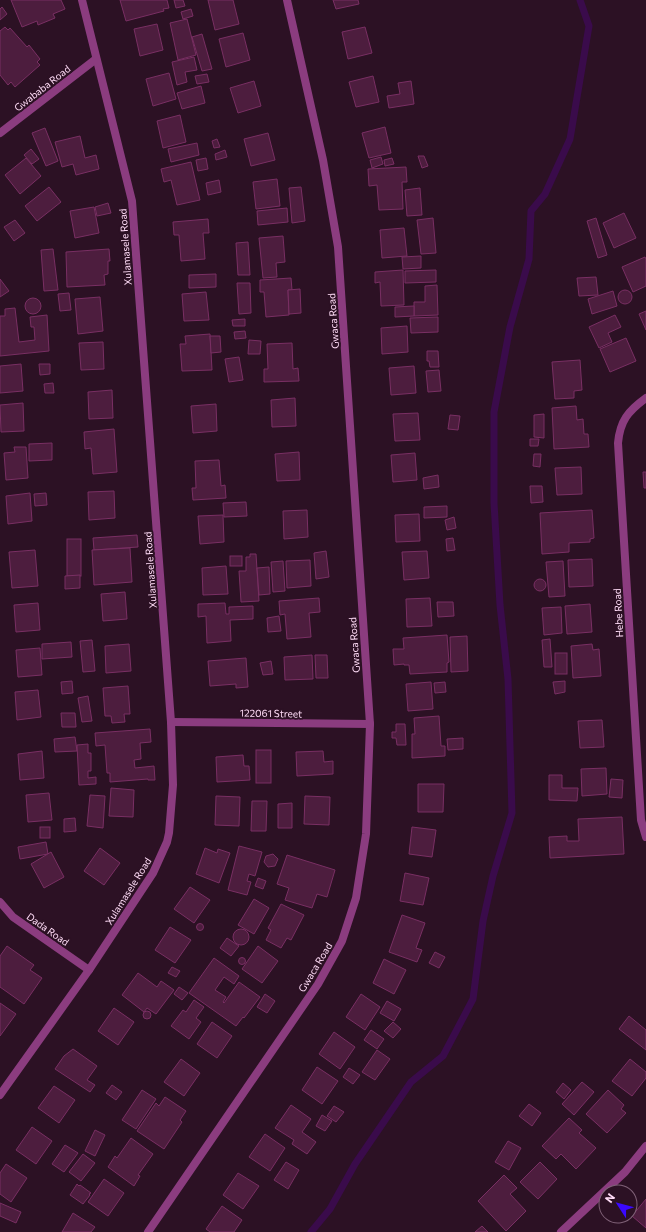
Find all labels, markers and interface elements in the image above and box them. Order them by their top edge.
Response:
street label: Gwababa Road [12,62,73,114]
street label: Xulamasele Road [116,208,134,286]
street label: Gwaca Road [325,293,341,349]
street label: Xulamasele Road [141,531,159,609]
street label: Hebe Road [611,588,625,638]
street label: Gwaca Road [346,617,362,673]
street label: 122061 Street [240,706,302,720]
street label: Xulamasele Road [103,855,154,927]
street label: Dada Road [25,910,72,948]
street label: Gwaca Road [296,940,335,994]
north arrow [598,1184,638,1224]
text: N [602,1191,617,1205]

